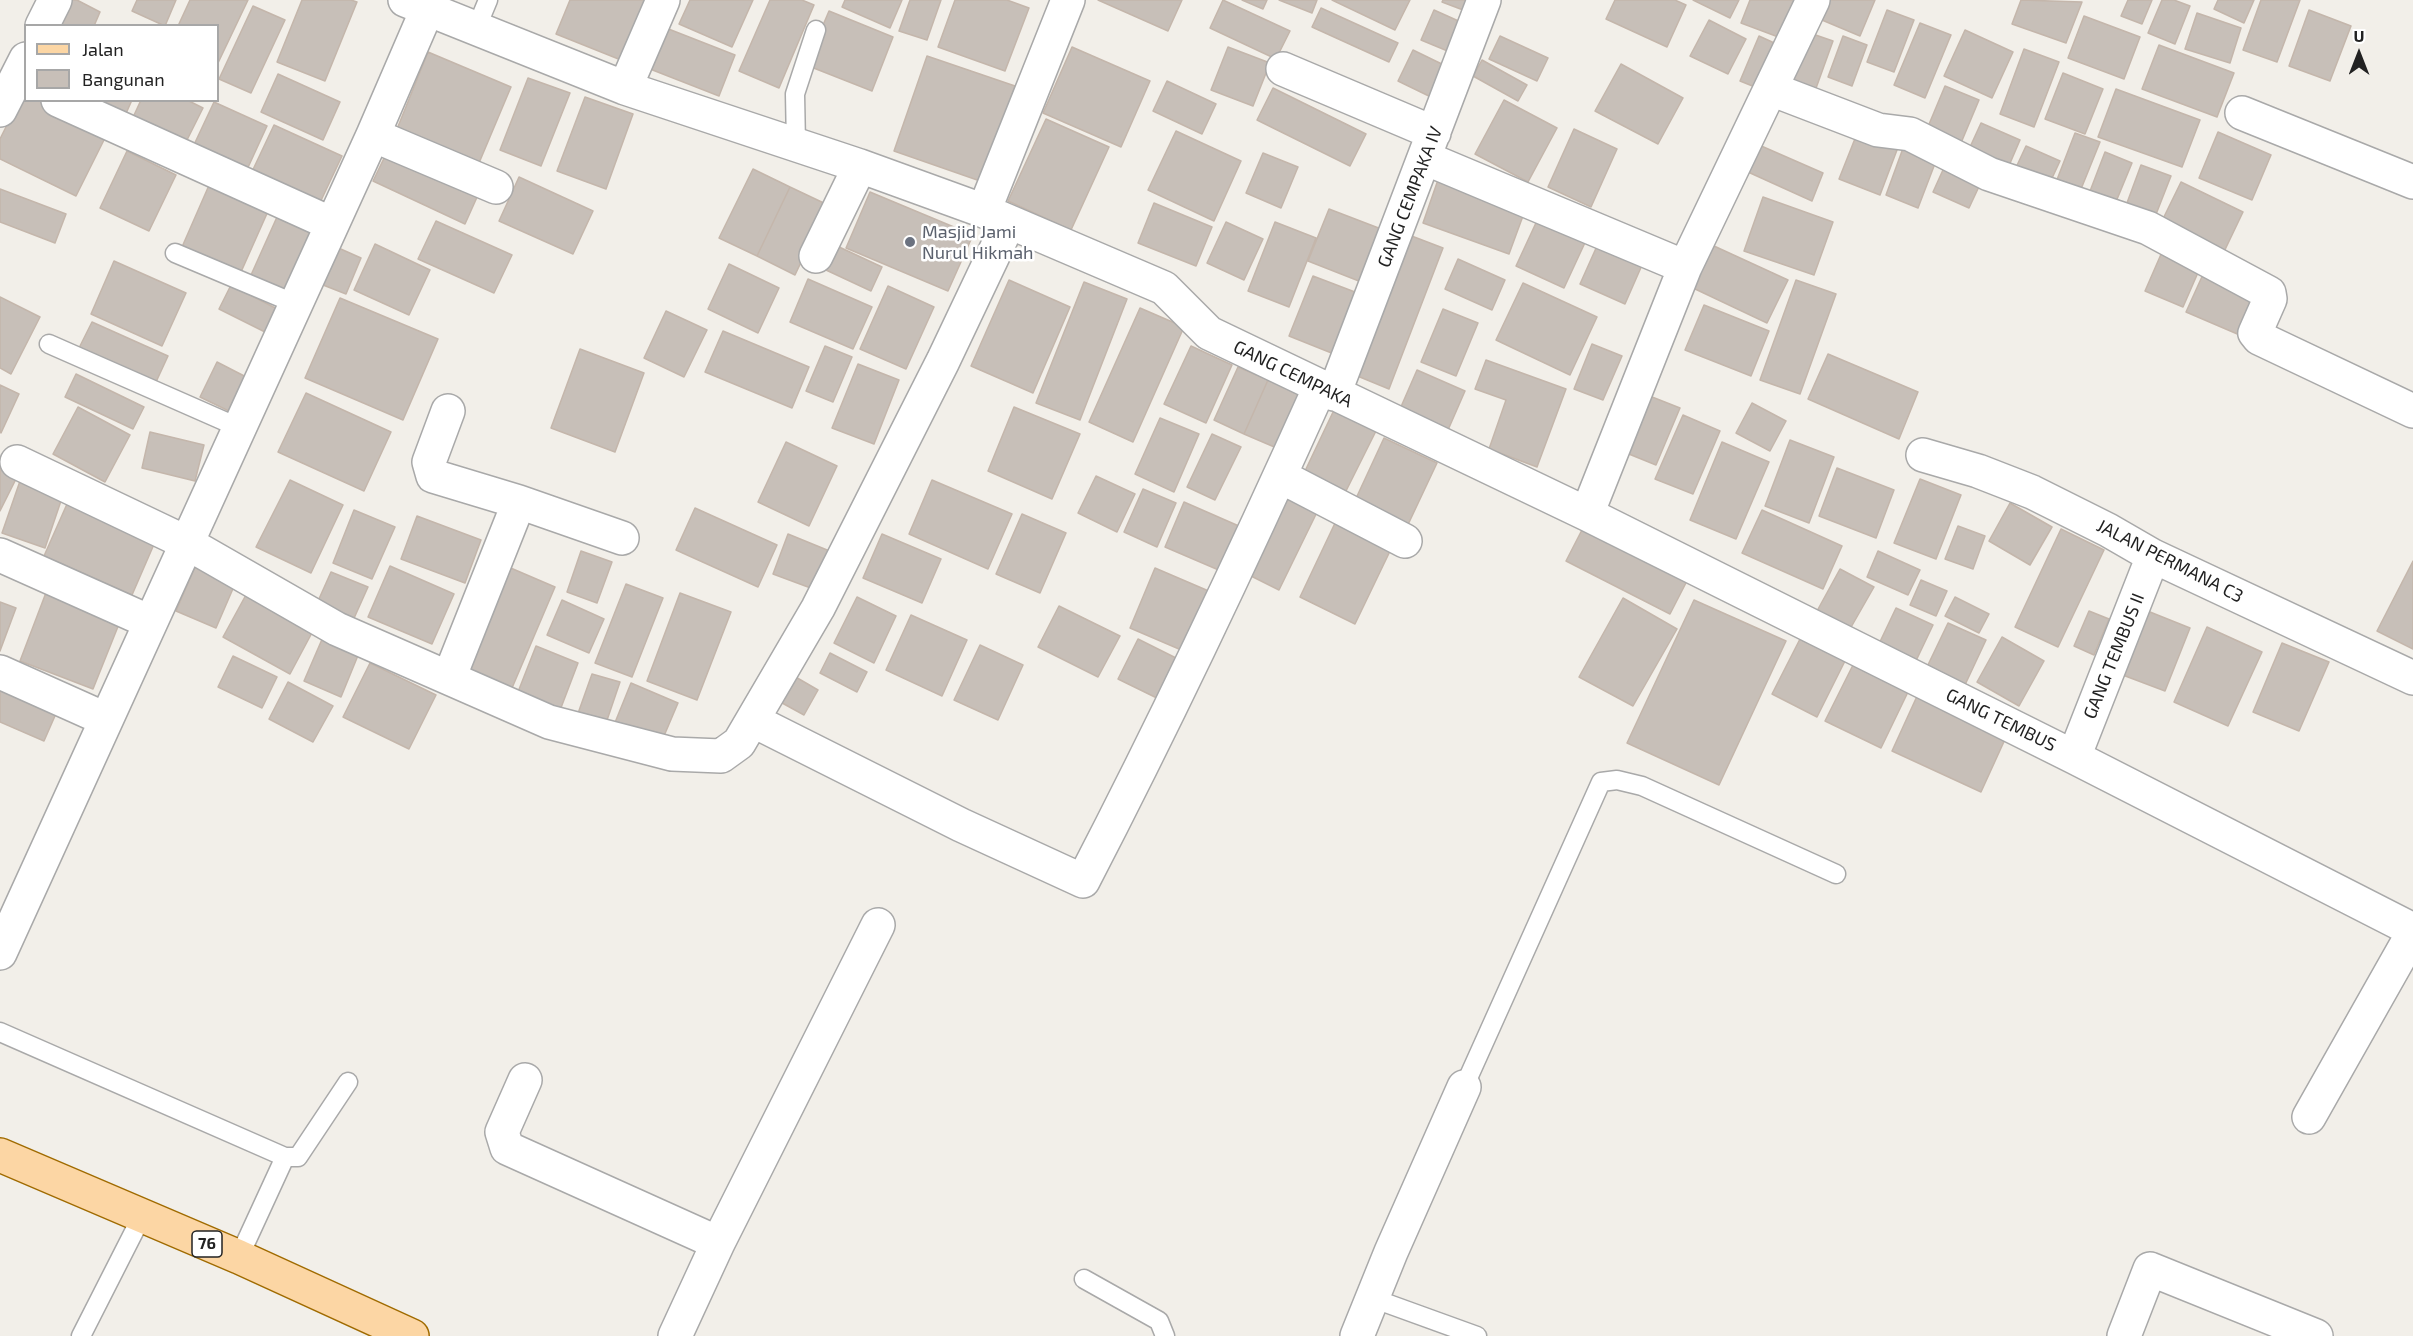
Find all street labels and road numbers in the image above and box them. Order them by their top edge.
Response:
street label: GANG CEMPAKA IV [1373,123,1447,271]
street label: GANG CEMPAKA [1230,336,1356,412]
street label: JALAN PERMANA C3 [2093,515,2247,607]
street label: GANG TEMBUS II [2079,590,2149,722]
street label: GANG TEMBUS [1942,684,2060,756]
road number: 76 [192,1231,222,1257]

